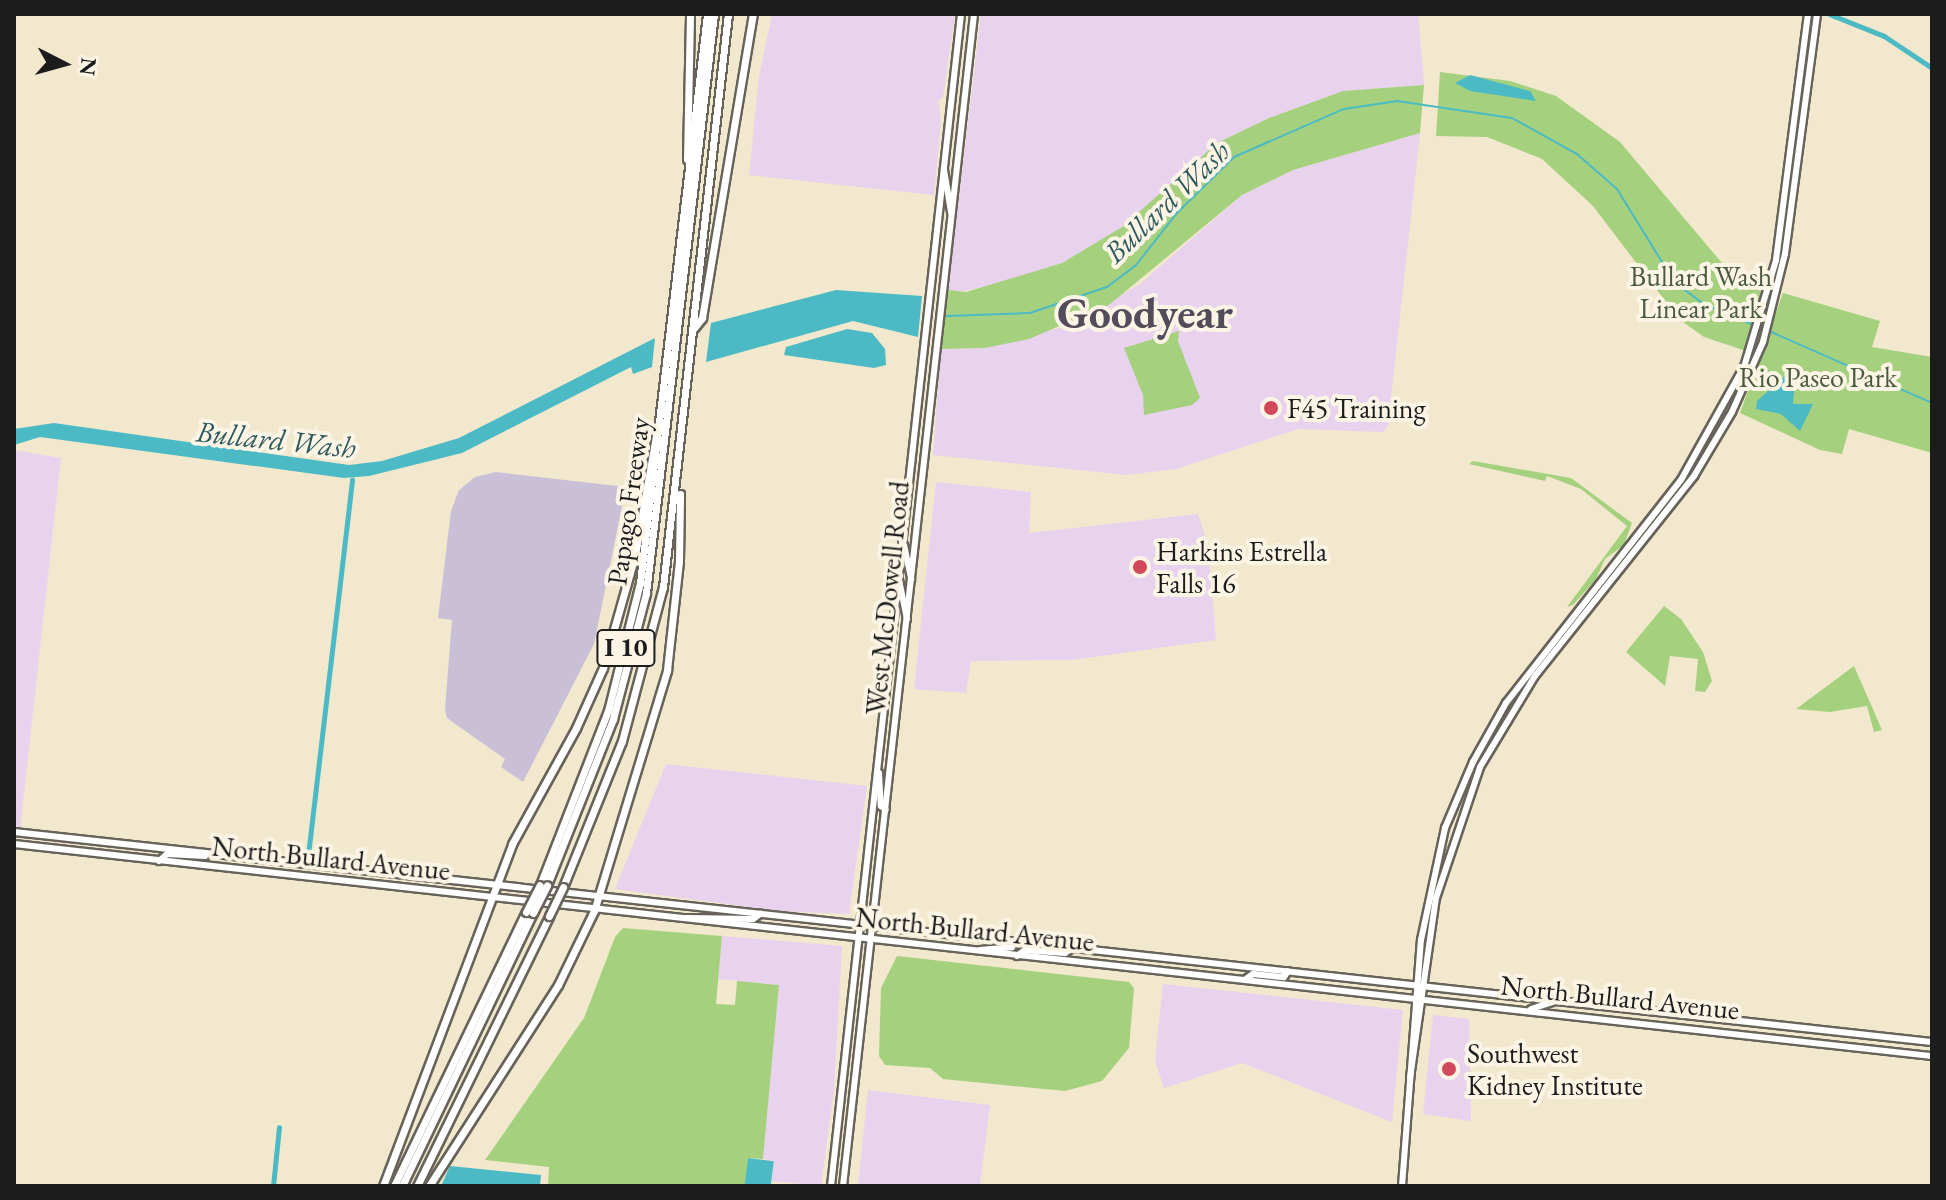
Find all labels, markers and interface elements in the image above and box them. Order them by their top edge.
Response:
north arrow [24,24,104,104]
text: N [73,56,104,77]
water label: Bullard Wash [1097,133,1237,271]
park label: Bullard Wash Linear Park [1630,259,1772,325]
district label: Goodyear [1057,287,1233,339]
park label: Rio Paseo Park [1739,360,1897,394]
place label: F45 Training [1287,391,1426,425]
marker: F45 Training [1262,399,1280,417]
water label: Bullard Wash [194,414,358,466]
street label: Papago Freeway [600,415,656,587]
street label: West McDowell Road [858,479,916,717]
place label: Harkins Estrella Falls 16 [1156,534,1327,600]
marker: Harkins Estrella Falls 16 [1131,558,1149,576]
road number: I 10 [596,626,656,670]
street label: North Bullard Avenue [210,829,452,887]
street label: North Bullard Avenue [854,900,1096,958]
street label: North Bullard Avenue [1499,968,1741,1026]
place label: Southwest Kidney Institute [1467,1036,1643,1102]
marker: Southwest Kidney Institute [1438,1058,1460,1080]

